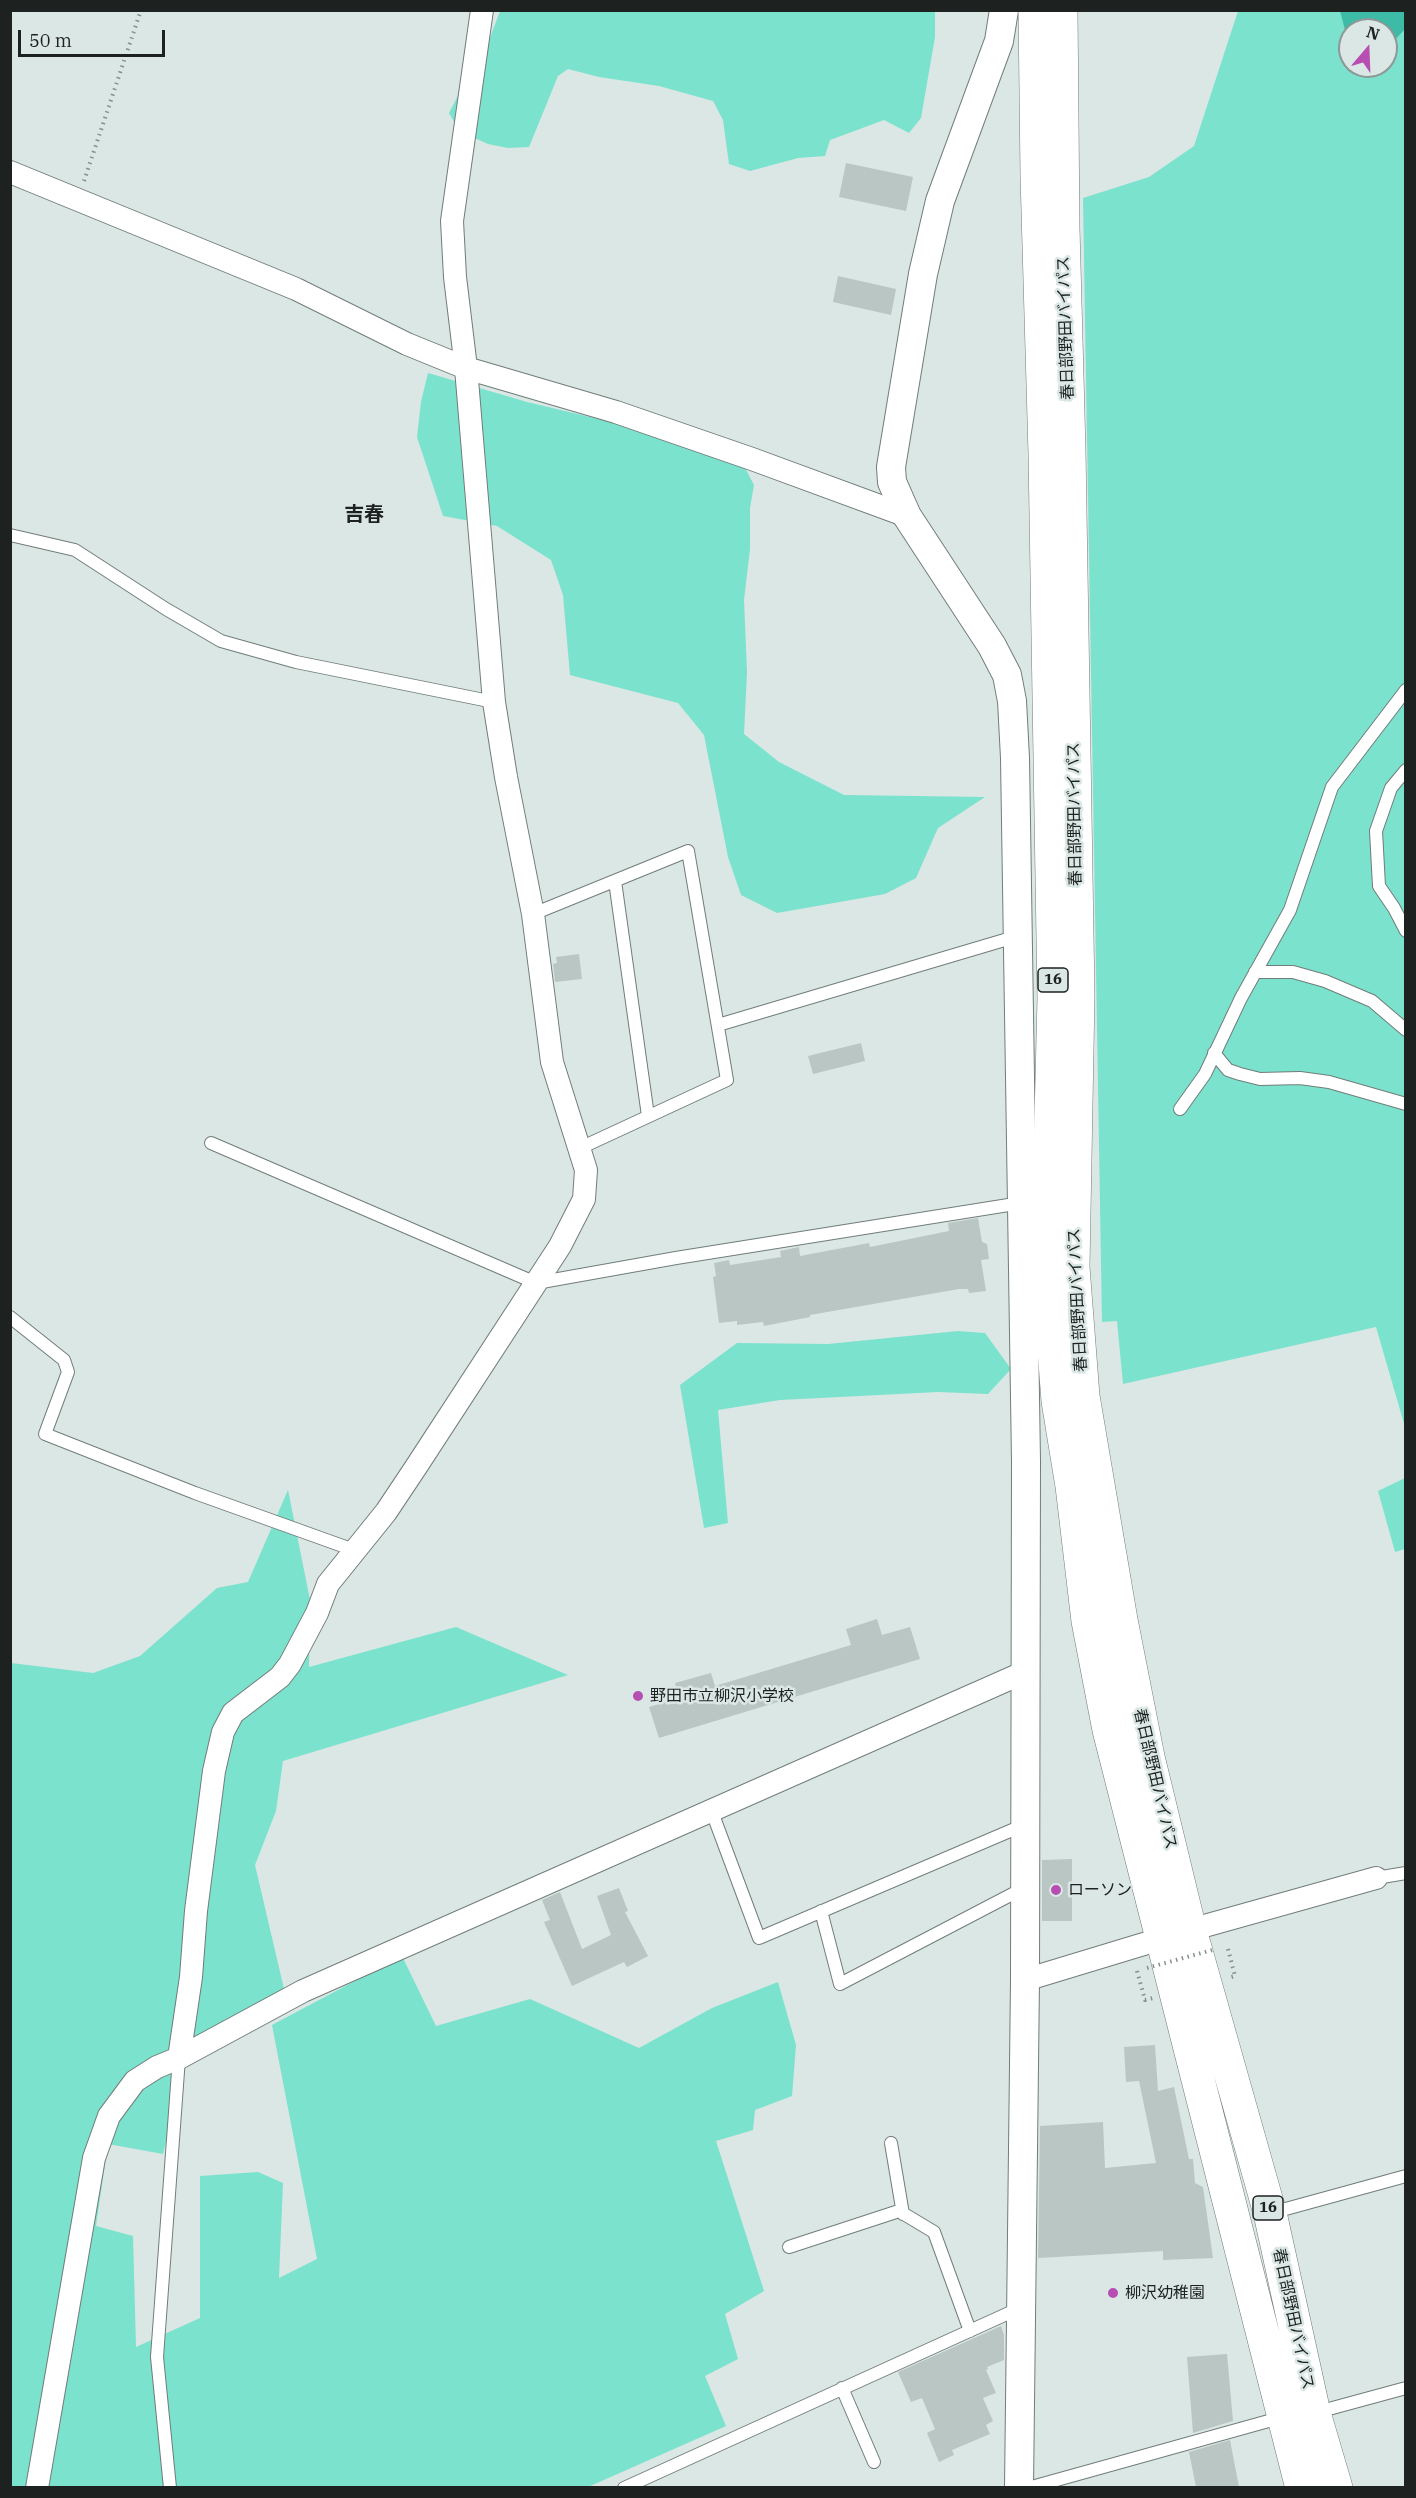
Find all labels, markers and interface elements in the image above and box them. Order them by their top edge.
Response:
scale bar [21,18,168,56]
north arrow [1338,18,1398,78]
text: N [1364,21,1382,44]
text: 50 m [29,29,72,52]
street label: 春日部野田バイパス [1054,256,1078,400]
district label: 吉春 [344,503,384,527]
street label: 春日部野田バイパス [1064,742,1086,886]
road number: 16 [1038,968,1068,992]
street label: 春日部野田バイパス [1065,1228,1091,1372]
place label: 野田市立柳沢小学校 [650,1686,794,1706]
marker: 野田市立柳沢小学校 [631,1689,645,1703]
street label: 春日部野田バイパス [1129,1707,1181,1851]
place label: ローソン [1068,1880,1132,1900]
marker: ローソン [1049,1883,1063,1897]
road number: 16 [1253,2196,1283,2220]
street label: 春日部野田バイパス [1269,2247,1317,2391]
place label: 柳沢幼稚園 [1125,2283,1205,2303]
marker: 柳沢幼稚園 [1106,2286,1120,2300]

